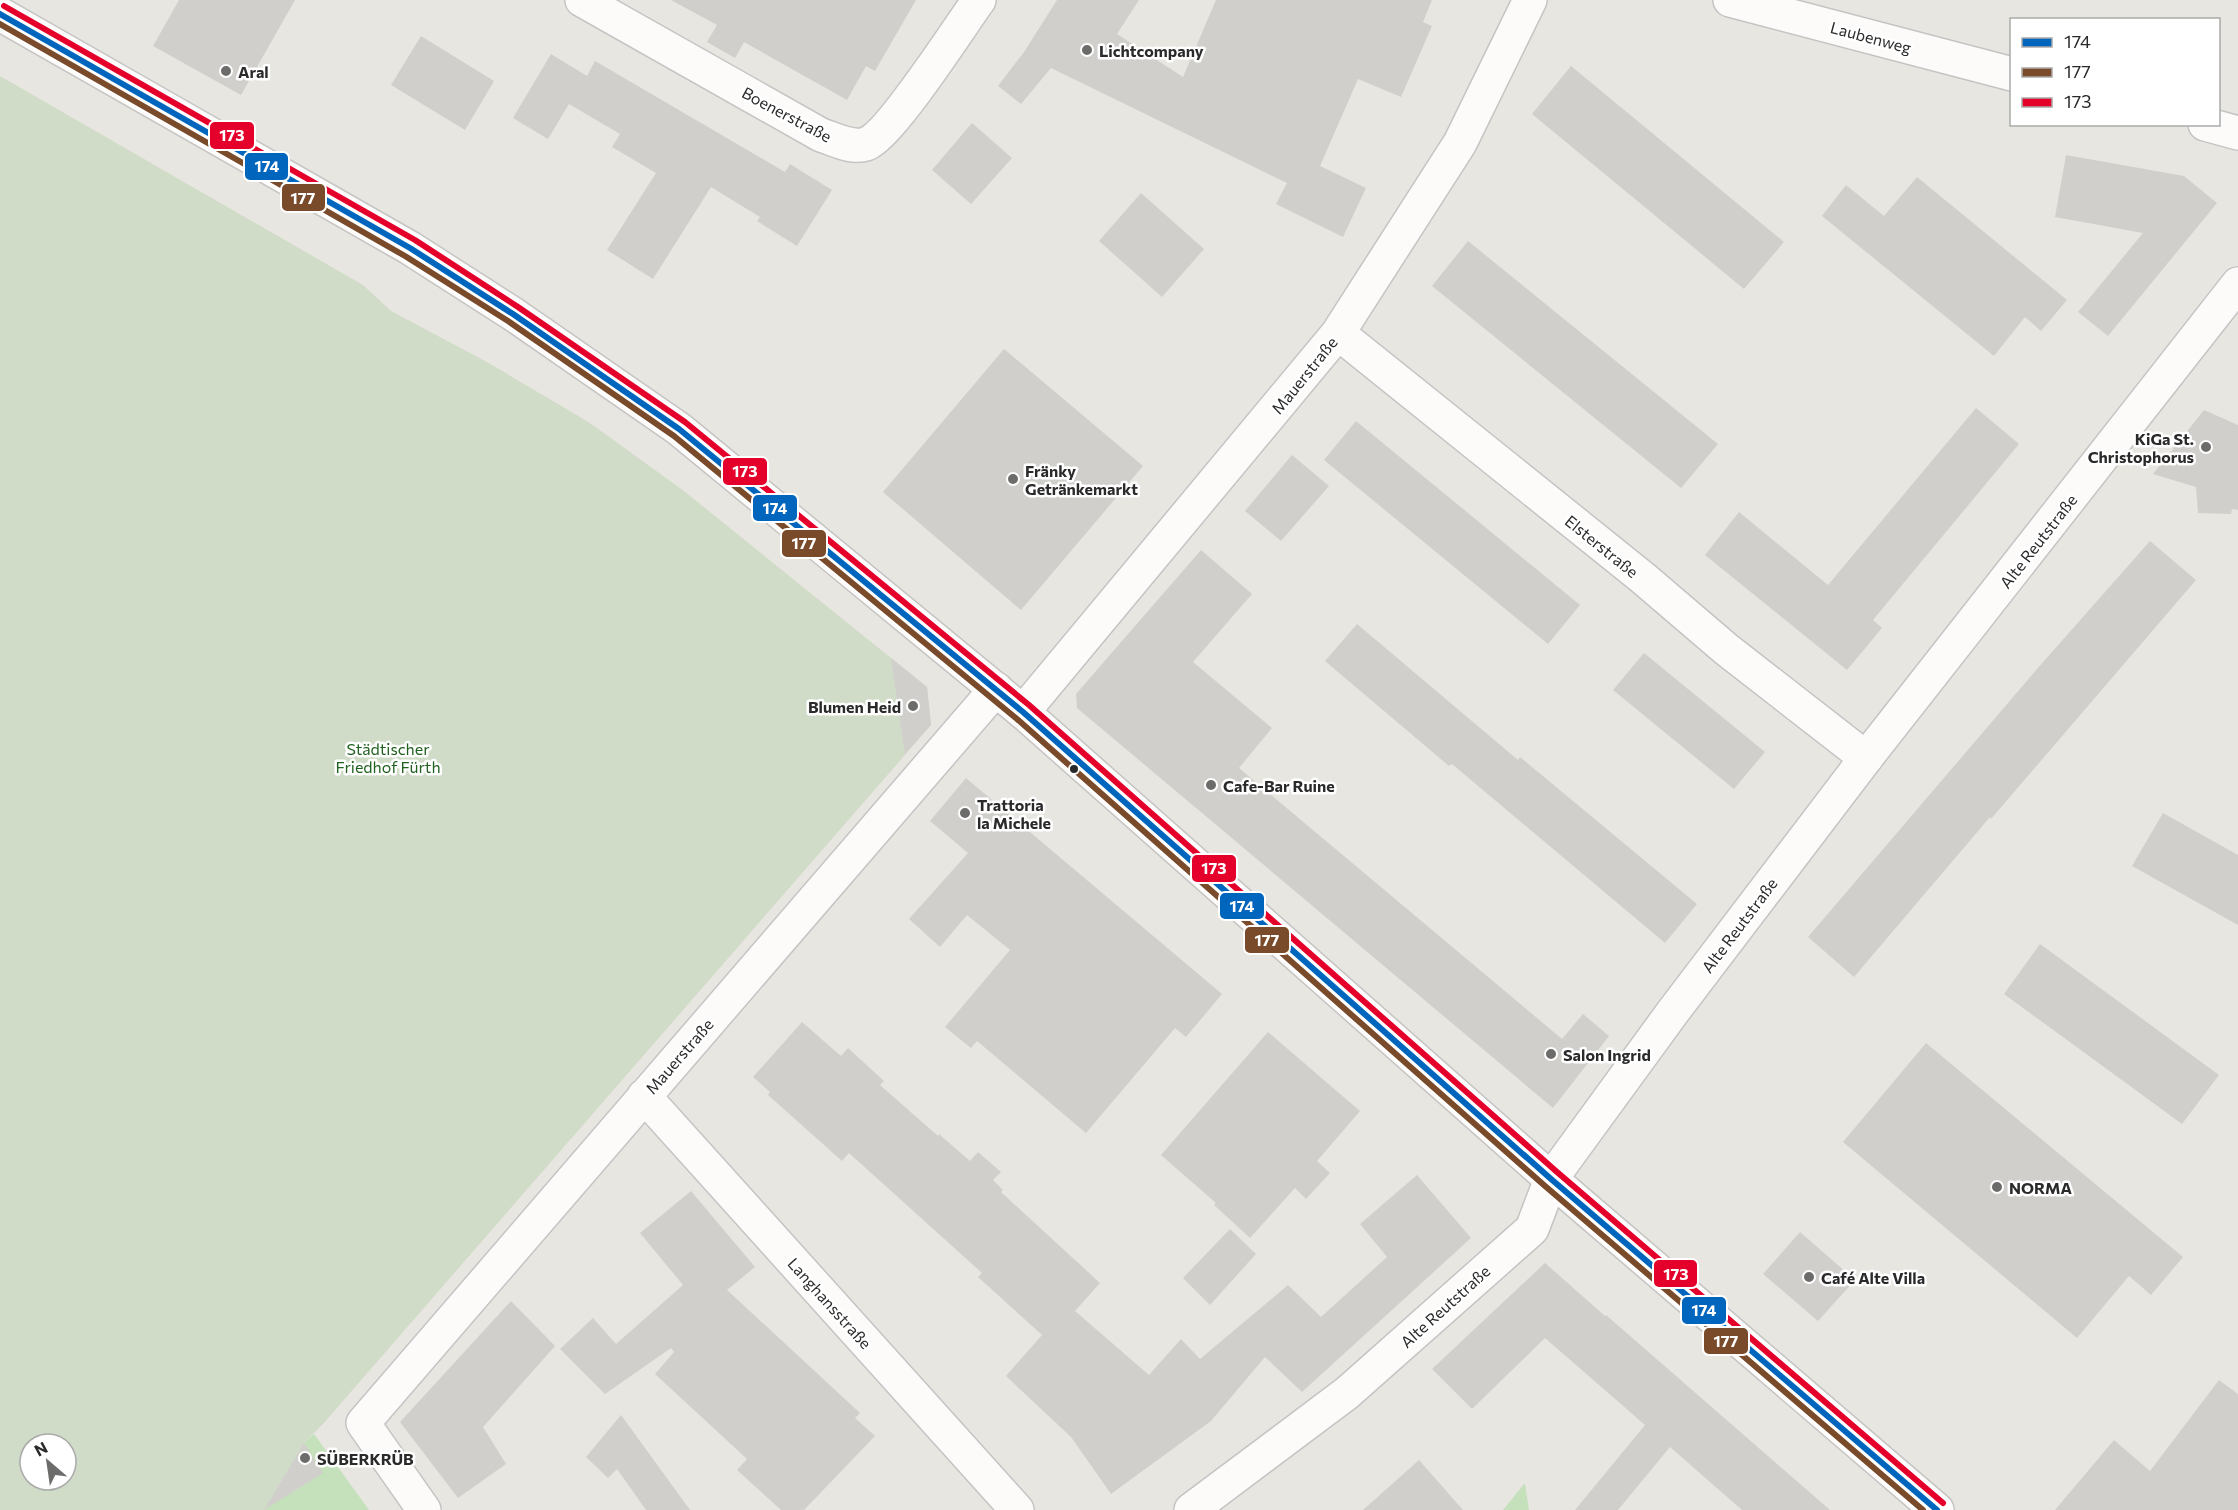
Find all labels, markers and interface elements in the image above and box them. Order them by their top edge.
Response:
street label: Laubenweg [1828,17,1914,57]
legend [2010,18,2220,126]
text: 174 [2064,30,2091,52]
place label: Lichtcompany [1099,41,1204,60]
marker: Lichtcompany [1080,43,1094,57]
text: 177 [2064,60,2091,82]
place label: Aral [238,62,269,81]
marker: Aral [219,64,233,78]
street label: Boenerstraße [739,82,835,146]
text: 173 [2064,90,2091,112]
line badge: 173 [209,121,255,150]
text: 173 [219,125,245,144]
line badge: 174 [244,152,289,181]
text: 174 [255,156,280,175]
line badge: 177 [281,183,326,212]
text: 177 [291,188,316,207]
street label: Mauerstraße [1267,333,1341,417]
place label: KiGa St. Christophorus [2088,429,2194,466]
marker: KiGa St. Christophorus [2199,440,2213,454]
line badge: 173 [722,457,768,486]
text: 173 [732,461,758,480]
place label: Fränky Getränkemarkt [1025,461,1138,498]
marker: Fränky Getränkemarkt [1006,472,1020,486]
street label: Alte Reutstraße [1996,490,2080,592]
line badge: 174 [752,494,798,522]
text: 174 [763,498,788,517]
street label: Elsterstraße [1562,511,1642,581]
line badge: 177 [781,529,827,558]
text: 177 [792,533,817,552]
place label: Blumen Heid [808,697,901,716]
marker: Blumen Heid [906,699,920,713]
park label: Städtischer Friedhof Fürth [335,739,441,776]
unlabelled marker [1068,763,1080,775]
place label: Cafe-Bar Ruine [1223,776,1335,795]
marker: Cafe-Bar Ruine [1204,778,1218,792]
place label: Trattoria la Michele [977,795,1051,832]
marker: Trattoria la Michele [958,806,972,820]
line badge: 173 [1191,854,1237,883]
text: 173 [1201,858,1227,877]
street label: Alte Reutstraße [1697,874,1781,976]
line badge: 174 [1219,892,1265,920]
text: 174 [1230,896,1255,915]
line badge: 177 [1244,926,1290,954]
text: 177 [1255,930,1280,949]
street label: Mauerstraße [641,1014,717,1098]
place label: Salon Ingrid [1563,1045,1651,1064]
marker: Salon Ingrid [1544,1047,1558,1061]
place label: NORMA [2009,1178,2073,1197]
marker: NORMA [1990,1180,2004,1194]
street label: Langhansstraße [784,1254,876,1352]
line badge: 173 [1653,1259,1698,1288]
street label: Alte Reutstraße [1396,1261,1494,1351]
text: 173 [1663,1264,1689,1283]
place label: Café Alte Villa [1821,1268,1925,1287]
marker: Café Alte Villa [1802,1270,1816,1284]
line badge: 174 [1681,1296,1727,1325]
text: 174 [1692,1300,1717,1319]
line badge: 177 [1703,1327,1749,1355]
text: 177 [1714,1331,1739,1350]
north arrow [18,1432,78,1492]
text: N [31,1437,50,1460]
place label: SÜBERKRÜB [317,1449,414,1468]
marker: SÜBERKRÜB [298,1451,312,1465]

